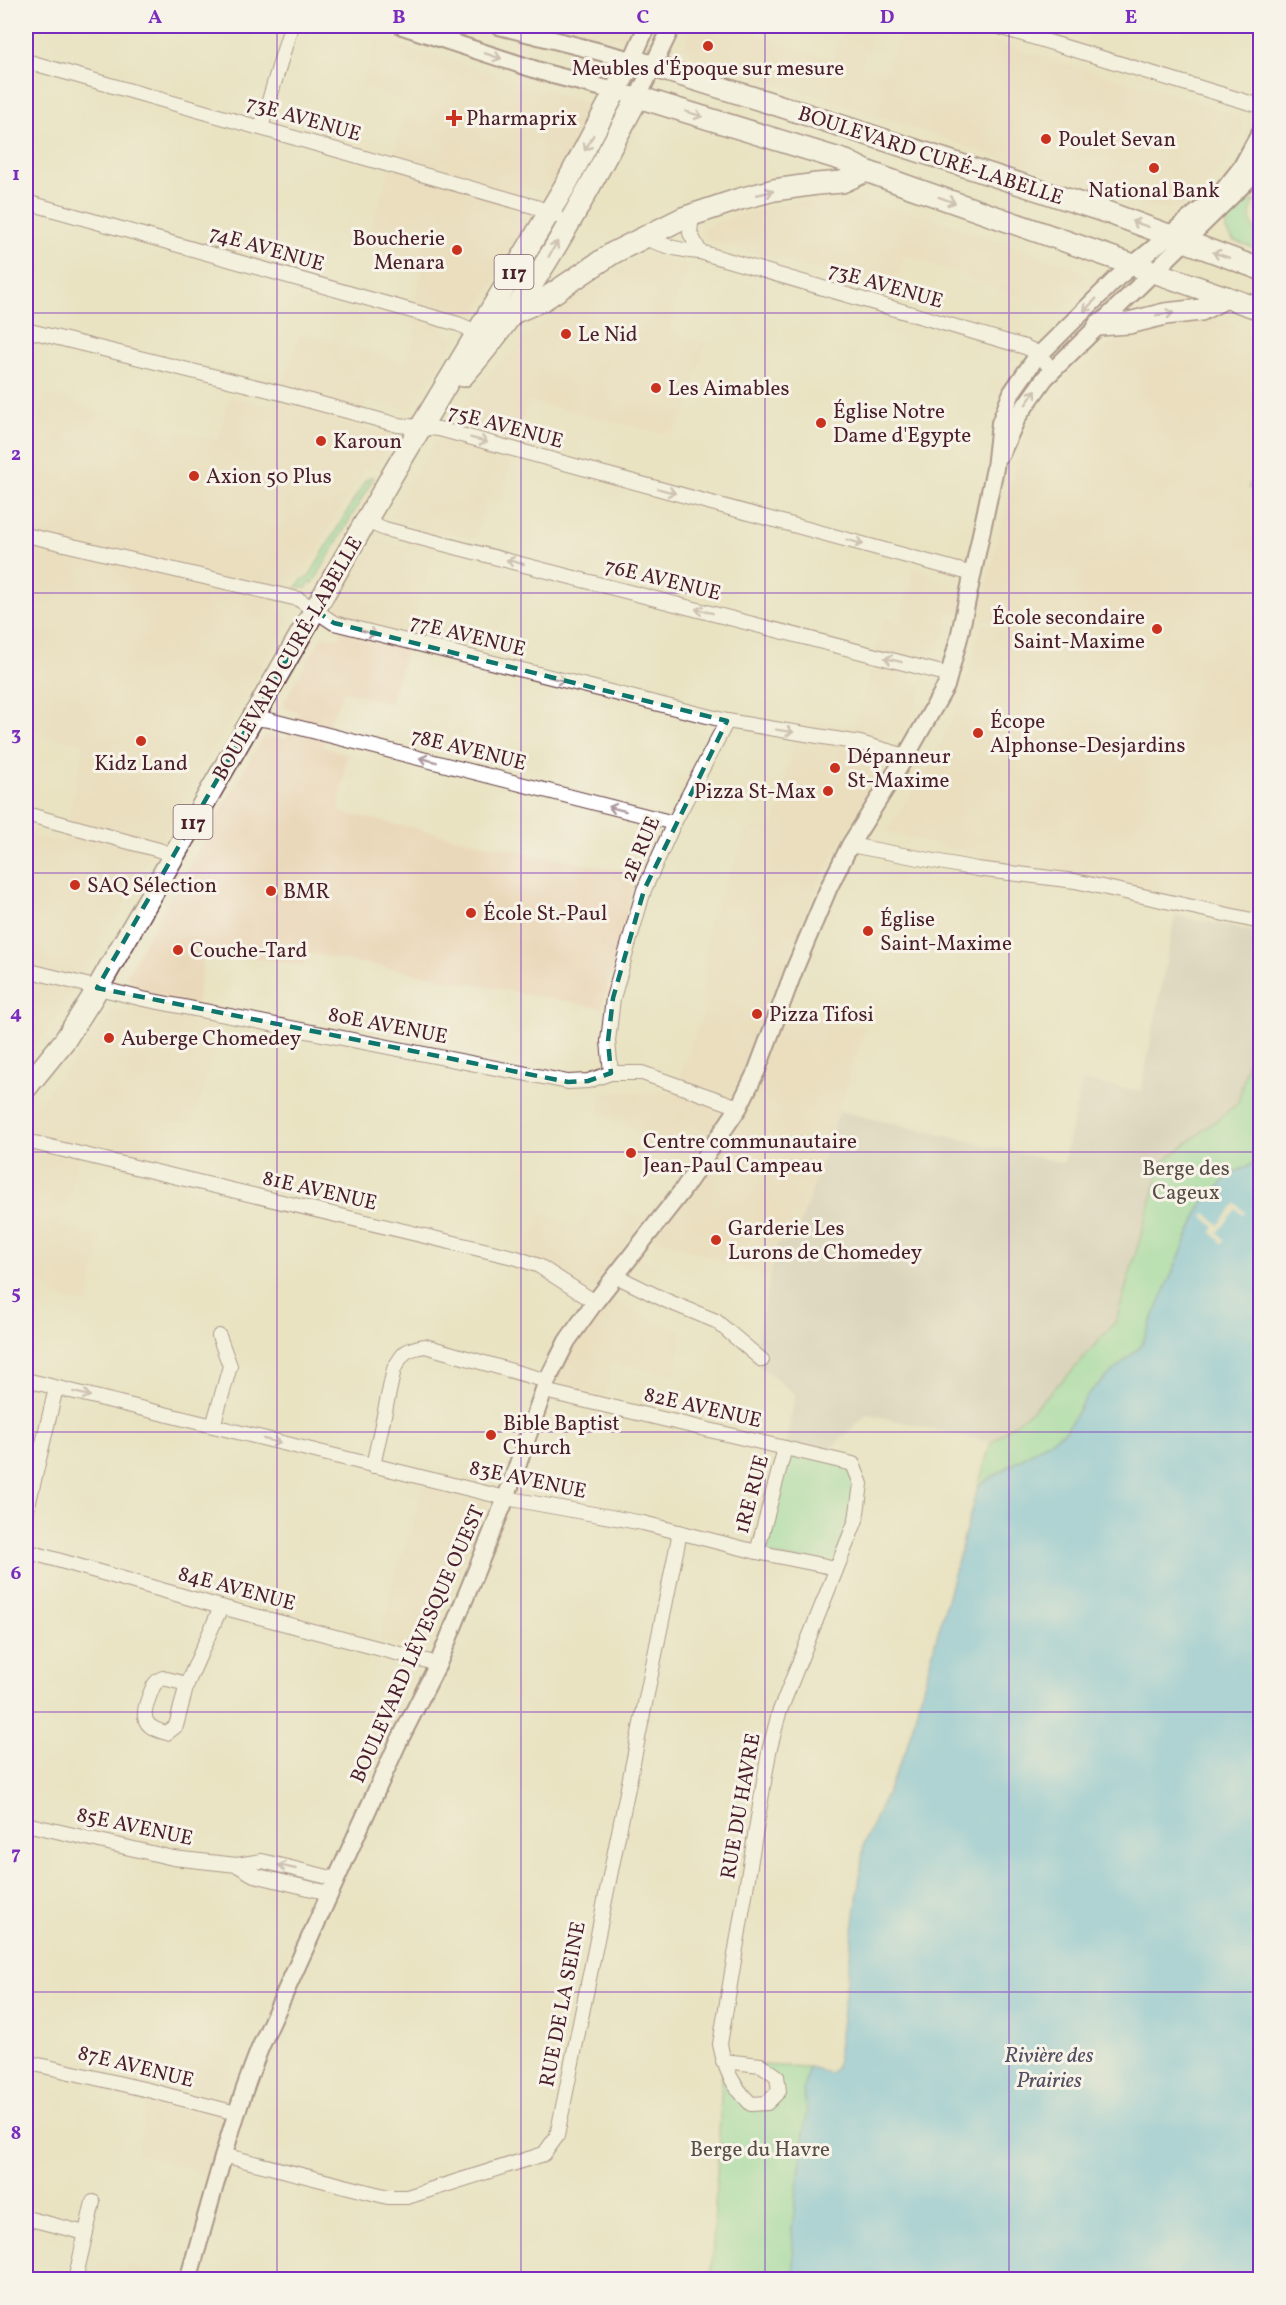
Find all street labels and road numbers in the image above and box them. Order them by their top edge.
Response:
street label: 73E AVENUE [243,89,364,150]
street label: BOULEVARD CURÉ-LABELLE [794,100,1067,213]
street label: 74E AVENUE [206,219,328,280]
road number: 117 [494,255,534,289]
street label: 73E AVENUE [825,256,946,317]
street label: 75E AVENUE [445,398,566,457]
street label: BOULEVARD CURÉ-LABELLE [206,531,370,786]
street label: 76E AVENUE [602,552,724,609]
street label: 77E AVENUE [407,608,529,665]
street label: 78E AVENUE [408,722,529,779]
road number: 117 [174,805,212,839]
street label: 2E RUE [615,812,668,887]
street label: 80E AVENUE [325,1001,450,1052]
street label: 81E AVENUE [260,1164,380,1219]
street label: 82E AVENUE [641,1381,764,1436]
street label: 1RE RUE [728,1452,777,1537]
street label: 83E AVENUE [466,1454,589,1507]
street label: BOULEVARD LÉVESQUE OUEST [344,1501,493,1788]
street label: 84E AVENUE [175,1560,299,1619]
street label: RUE DU HAVRE [714,1731,769,1882]
street label: 85E AVENUE [74,1801,196,1854]
street label: RUE DE LA SEINE [533,1919,594,2090]
street label: 87E AVENUE [75,2039,197,2096]

